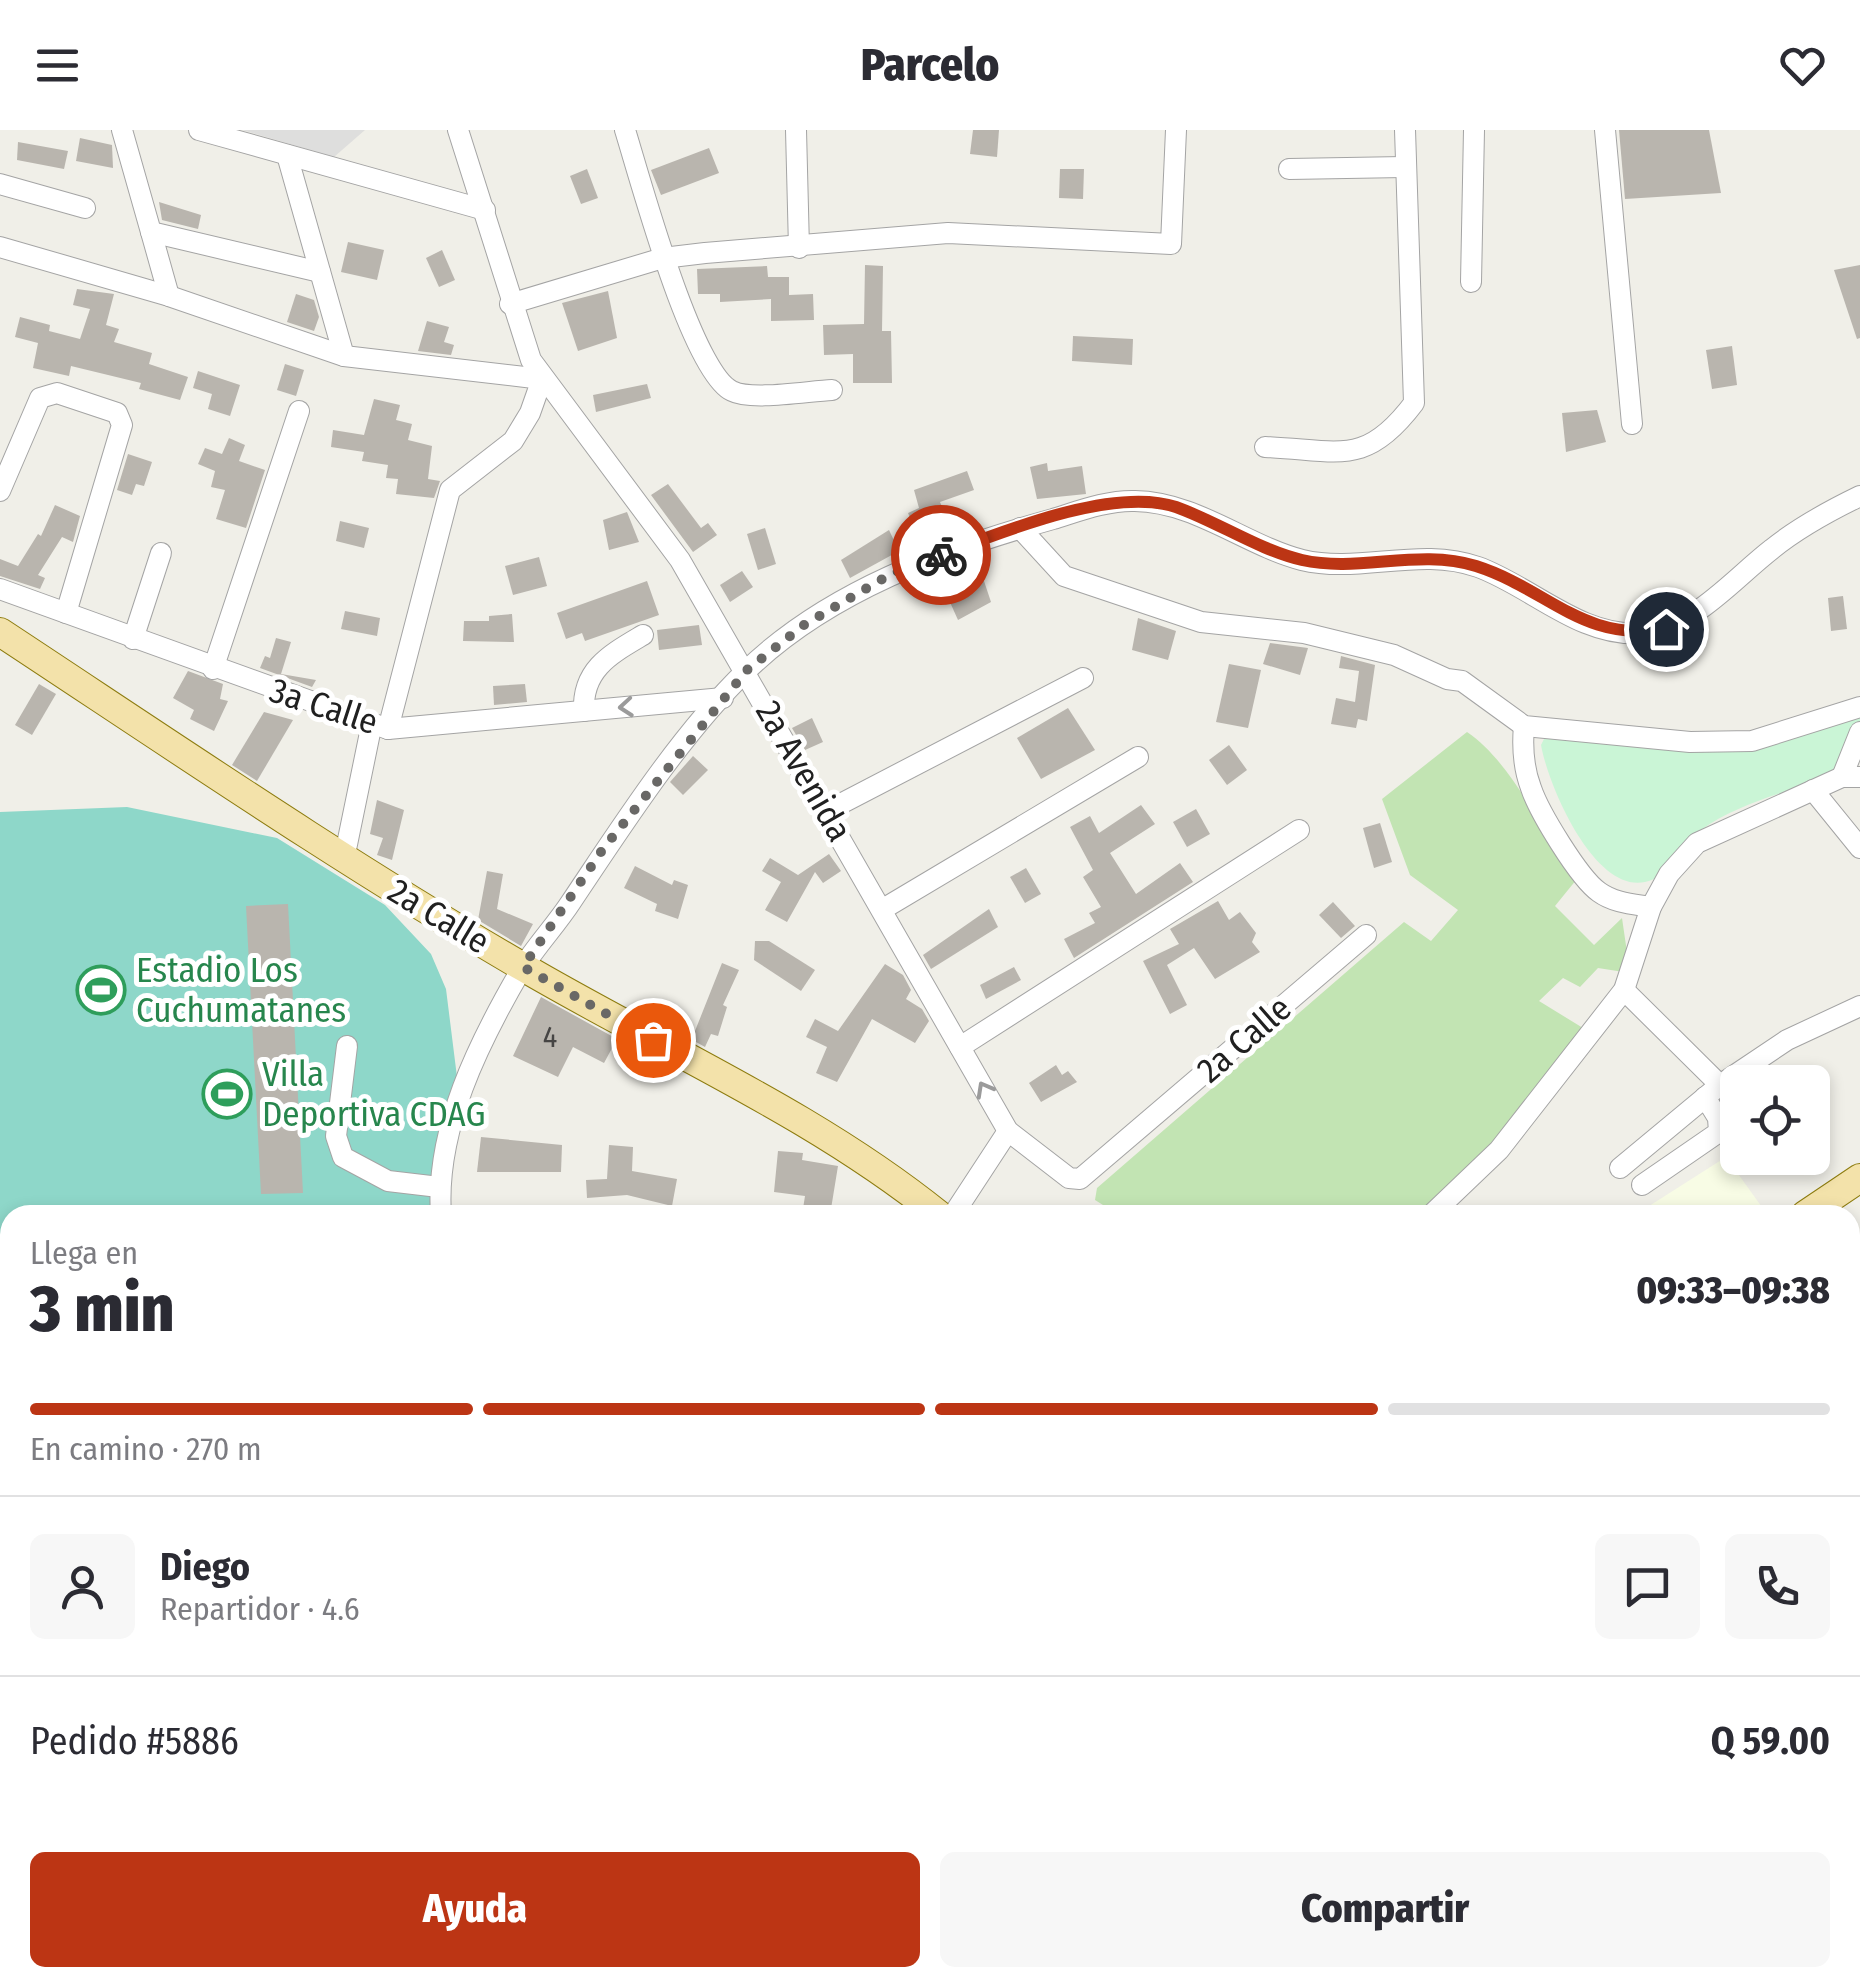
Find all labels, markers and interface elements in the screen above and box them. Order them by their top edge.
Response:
icon: menu [30,38,85,93]
text: Parcelo [861,38,999,92]
icon: heart [1775,38,1830,93]
courier [891,505,991,605]
icon: bike [914,528,969,583]
pin [1624,587,1709,672]
icon: home [1639,602,1694,657]
street label: 3a Calle [265,669,383,743]
street label: 2a Avenida [747,693,861,849]
one-way arrow [617,695,633,717]
street label: 2a Calle [381,870,497,962]
place label: Estadio Los Cuchumatanes [136,949,346,1031]
sports icon: Estadio Los Cuchumatanes [75,964,127,1016]
street label: 2a Calle [1189,987,1299,1091]
pin [611,998,696,1083]
icon: bag [626,1013,681,1068]
house number: 4 [543,1019,557,1055]
place label: Villa Deportiva CDAG [262,1053,485,1135]
map controls [1720,1065,1830,1175]
button: locate [1720,1065,1830,1175]
sports icon: Villa Deportiva CDAG [201,1068,253,1120]
one-way arrow [977,1081,997,1099]
text: Llega en [30,1234,138,1272]
text: 09:33–09:38 [1636,1267,1830,1313]
text: 3 min [30,1270,175,1348]
text: En camino · 270 m [30,1430,262,1468]
button: person [30,1534,135,1639]
button: chat [1595,1534,1700,1639]
button: phone [1725,1534,1830,1639]
text: Diego [160,1544,250,1590]
text: Repartidor · 4.6 [160,1590,360,1628]
text: Pedido #5886 [30,1718,239,1764]
text: Q 59.00 [1711,1718,1830,1764]
button: Ayuda [30,1852,920,1967]
button: Compartir [940,1852,1830,1967]

